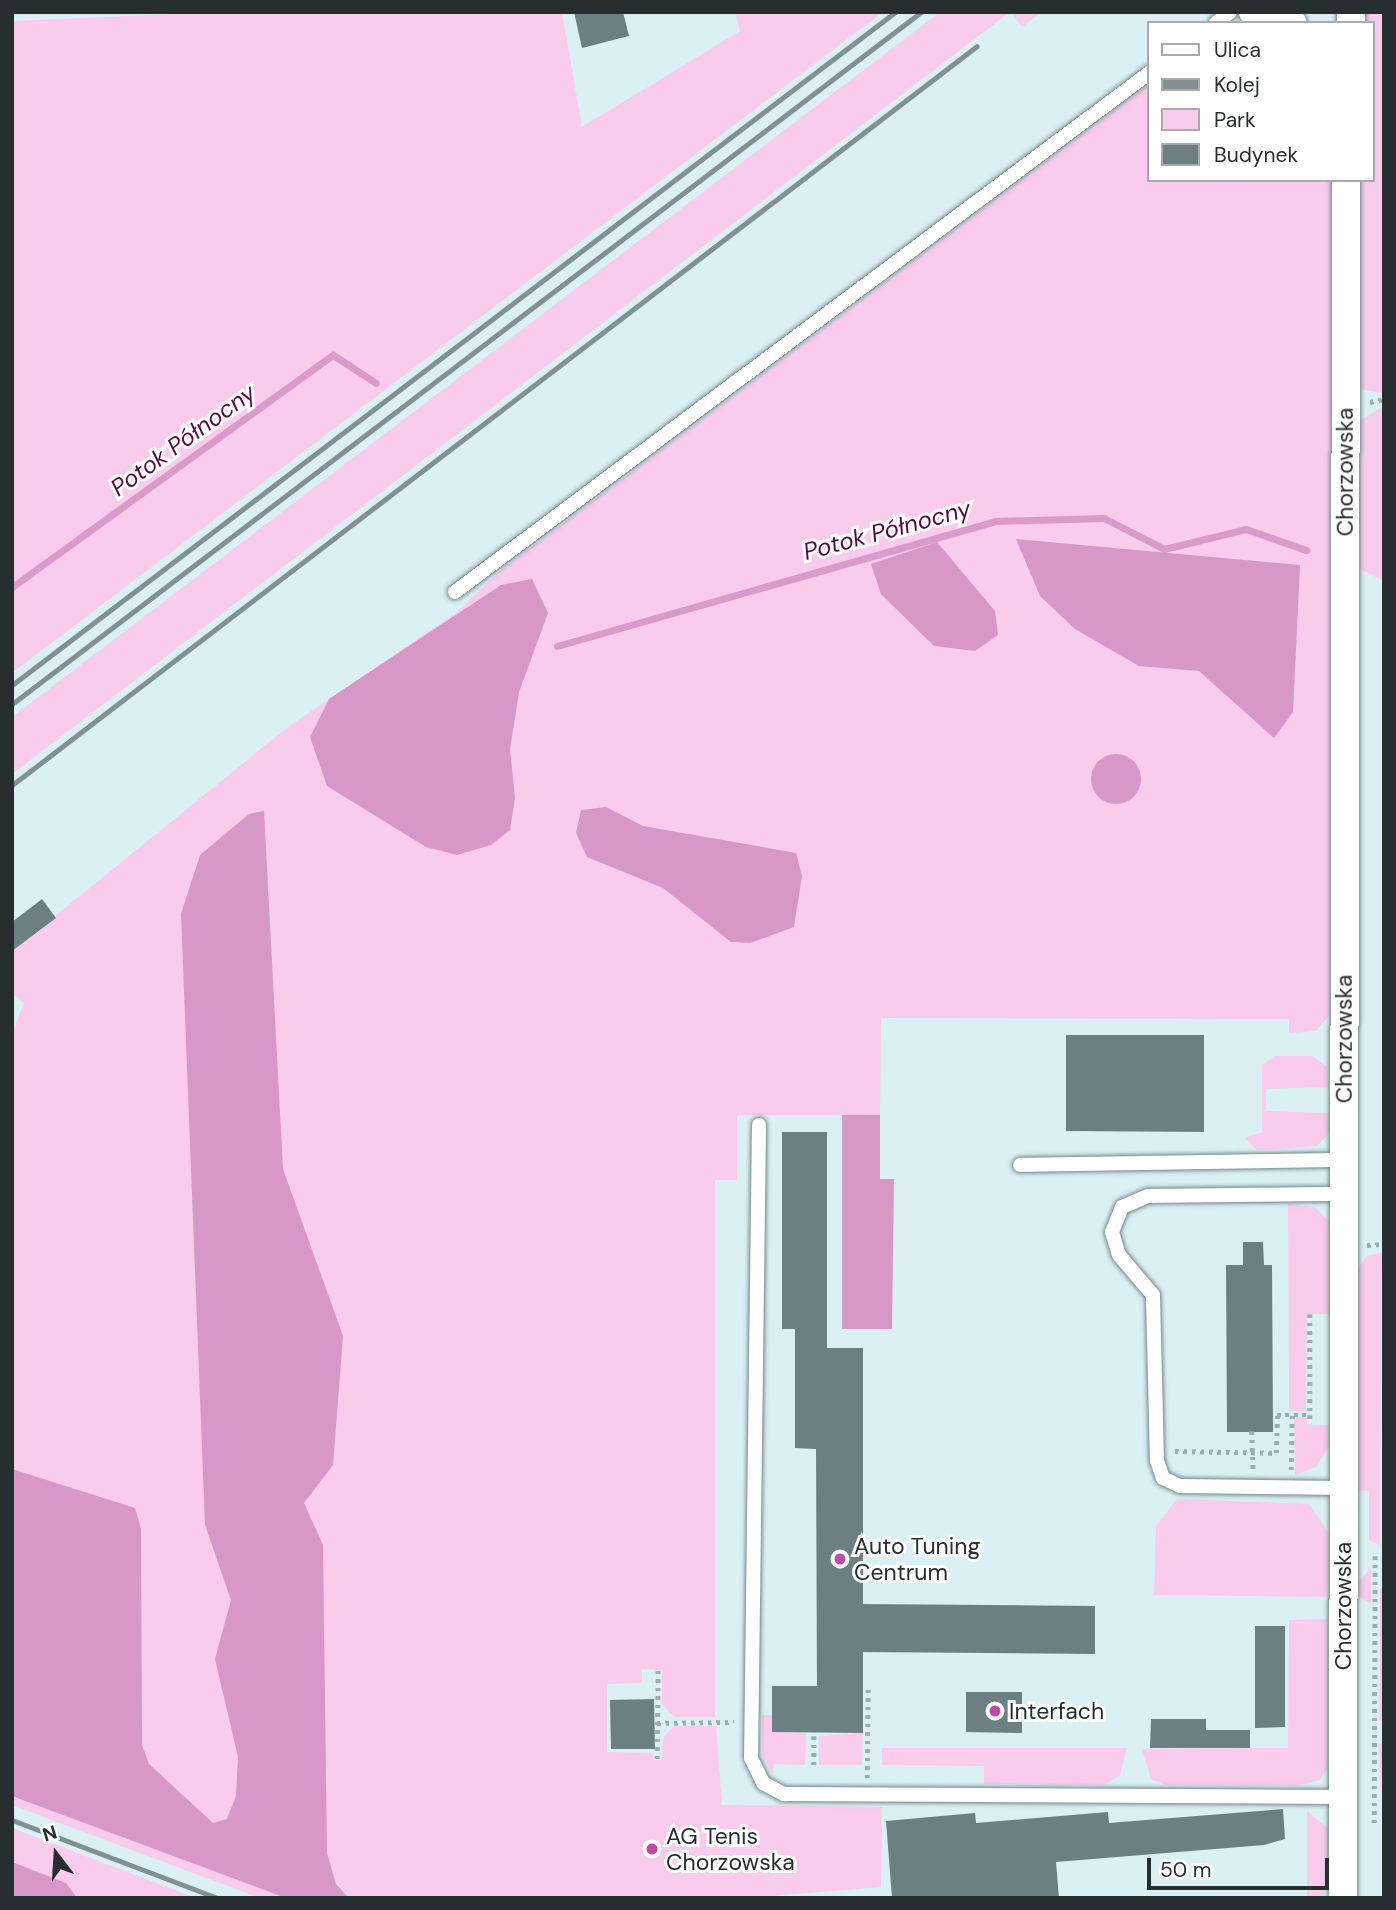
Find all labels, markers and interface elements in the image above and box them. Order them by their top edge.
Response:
legend [1148,21,1375,182]
text: Ulica [1214,36,1261,64]
text: Kolej [1214,71,1260,99]
text: Park [1214,106,1255,134]
text: Budynek [1214,141,1298,169]
water label: Potok Północny [105,378,261,502]
street label: Chorzowska [1331,408,1359,536]
water label: Potok Północny [800,494,974,566]
street label: Chorzowska [1330,975,1358,1103]
place label: Auto Tuning Centrum [854,1532,980,1586]
street label: Chorzowska [1329,1542,1357,1670]
marker: Auto Tuning Centrum [832,1551,848,1567]
place label: Interfach [1009,1697,1104,1725]
marker: Interfach [987,1703,1003,1719]
north arrow [21,1819,91,1889]
text: N [39,1819,60,1847]
place label: AG Tenis Chorzowska [666,1822,795,1876]
marker: AG Tenis Chorzowska [644,1841,660,1857]
scale bar [1151,1843,1333,1887]
text: 50 m [1160,1856,1211,1884]

